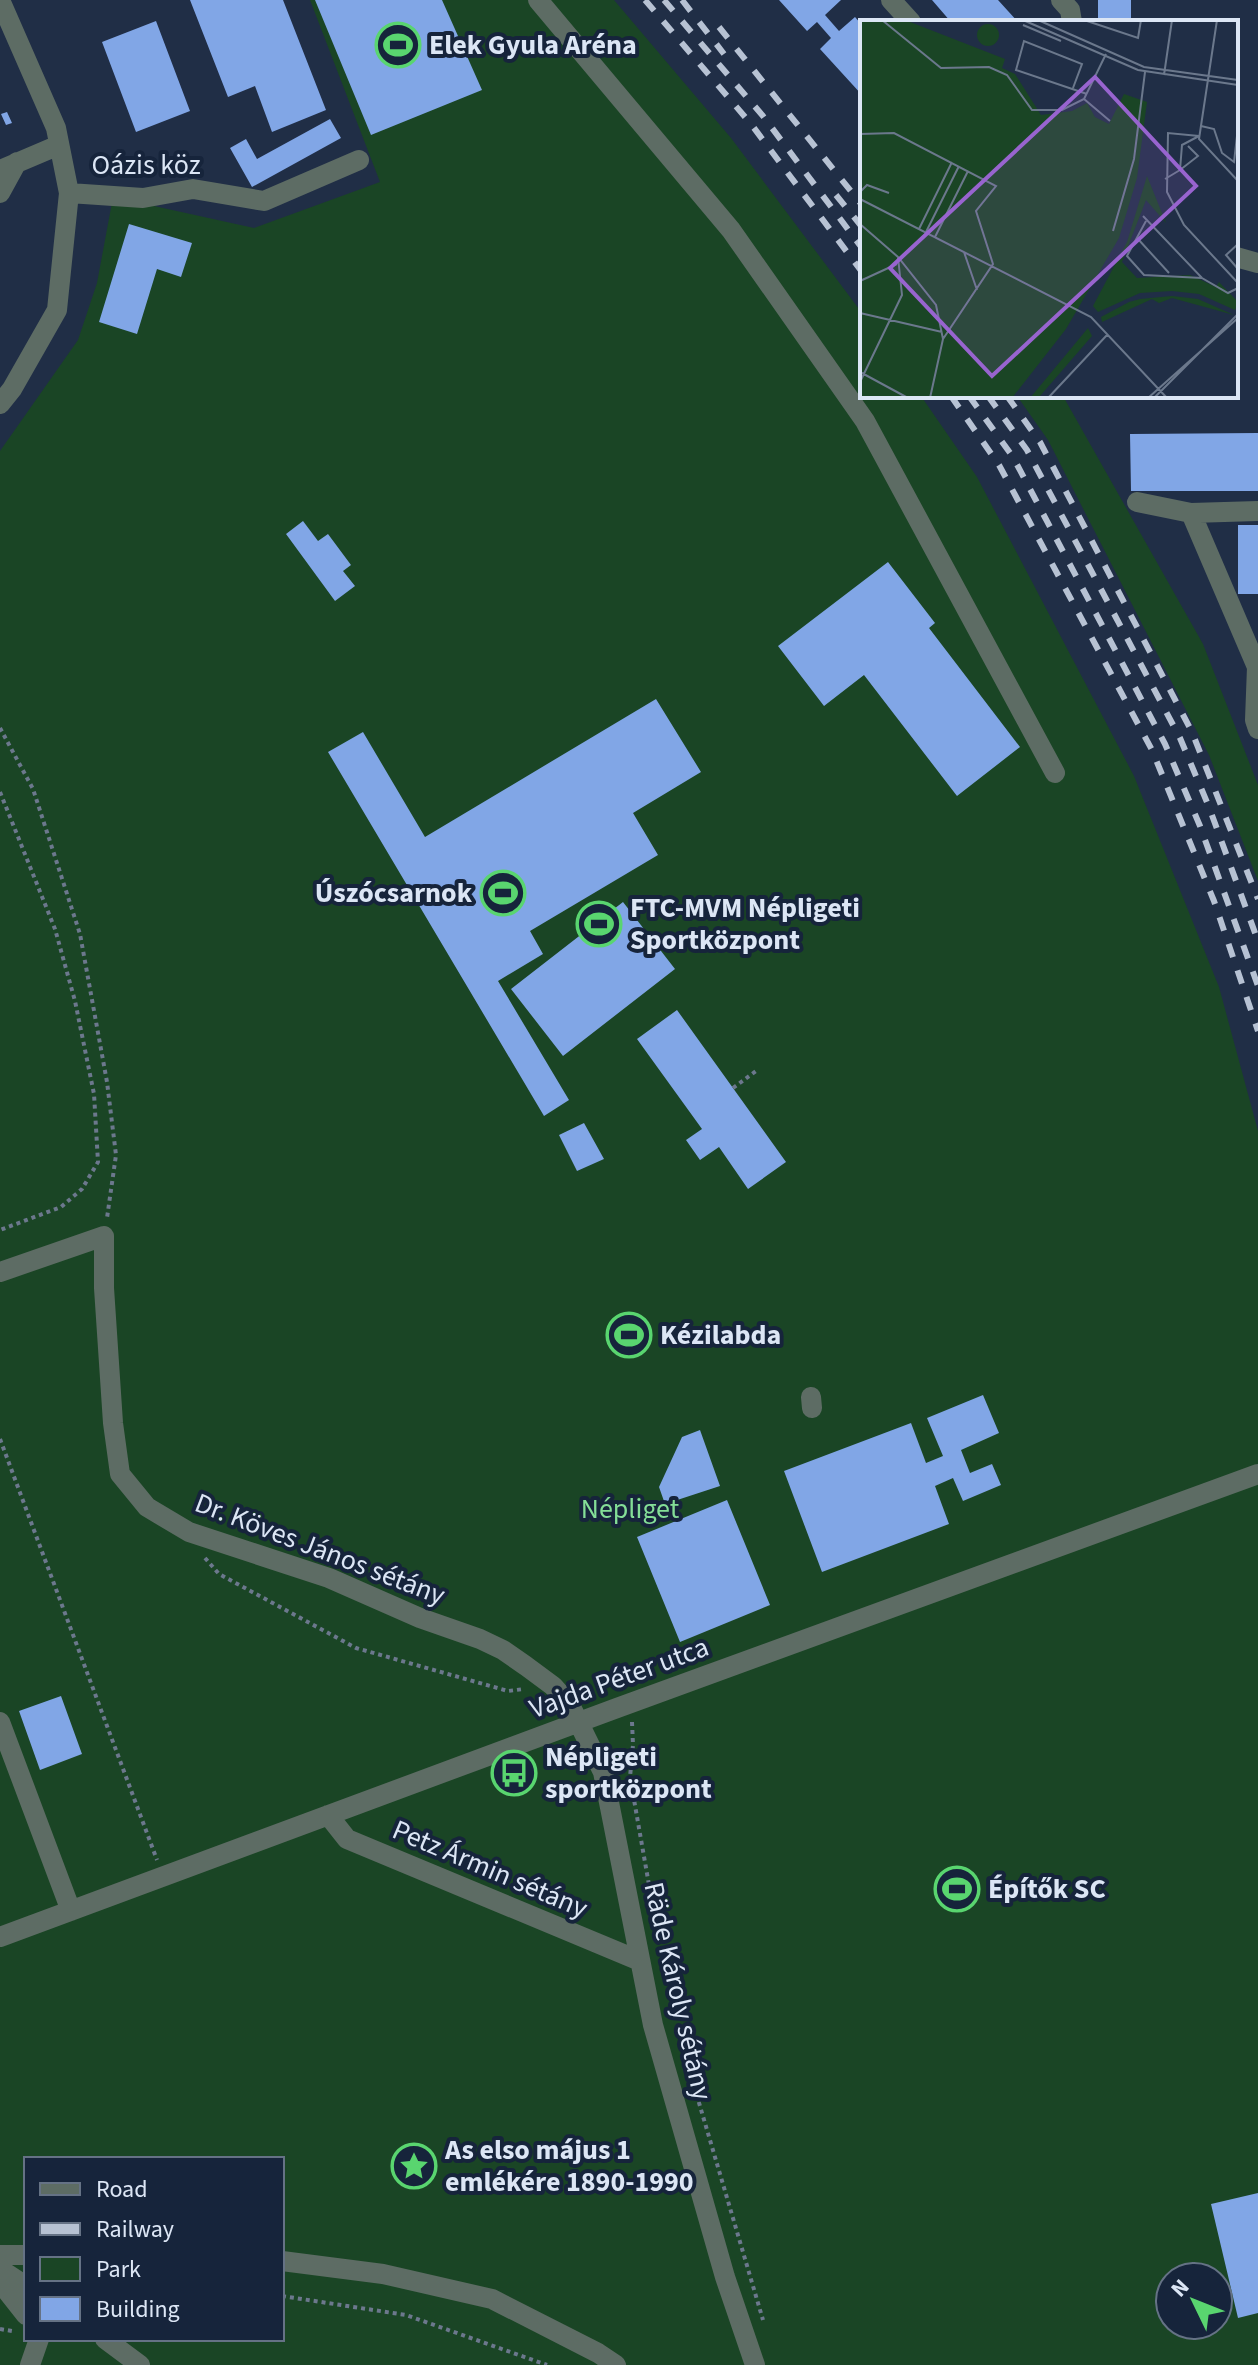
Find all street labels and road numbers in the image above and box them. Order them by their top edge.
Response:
street label: Oázis köz [91,145,201,185]
street label: Dr. Köves János sétány [189,1483,451,1615]
street label: Vajda Péter utca [524,1627,714,1729]
street label: Petz Ármin sétány [386,1810,594,1928]
street label: Räde Károly sétány [633,1878,723,2104]

